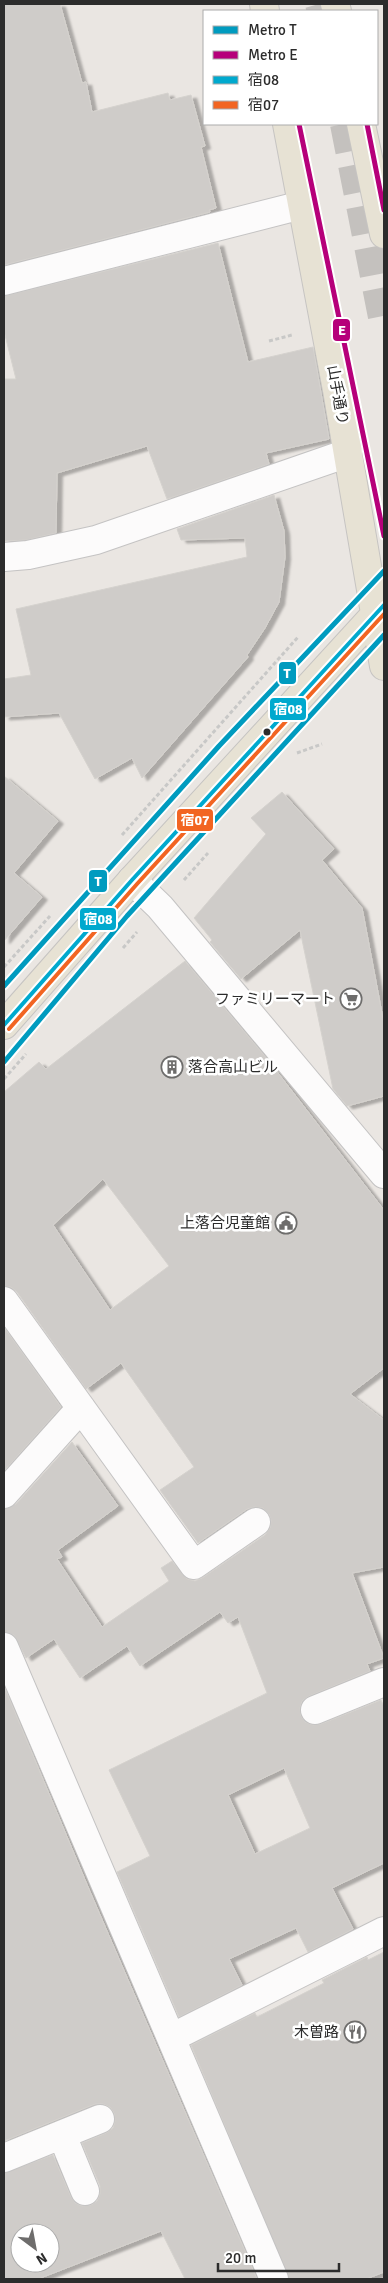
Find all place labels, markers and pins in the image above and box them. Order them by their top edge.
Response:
unlabelled marker [262,727,272,737]
supermarket icon: ファミリーマート [339,987,363,1011]
place label: ファミリーマート [215,990,335,1008]
building icon: 落合高山ビル [160,1055,184,1079]
place label: 落合高山ビル [188,1058,278,1076]
public building icon: 上落合児童館 [274,1211,298,1235]
place label: 上落合児童館 [180,1214,270,1232]
restaurant icon: 木曽路 [343,2020,367,2044]
place label: 木曽路 [294,2023,339,2041]

